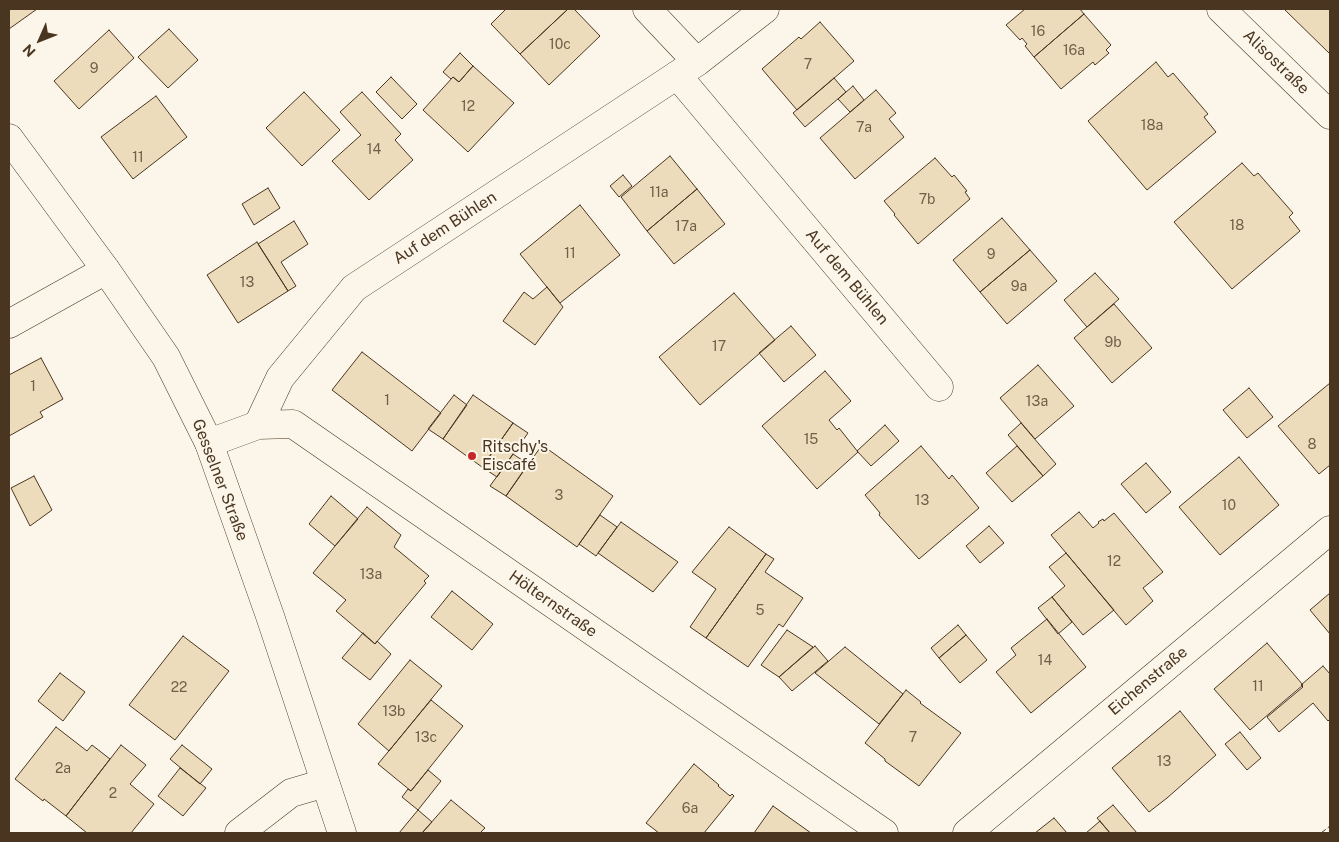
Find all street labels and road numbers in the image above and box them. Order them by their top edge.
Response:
street label: Alisostraße [1239,26,1313,98]
street label: Auf dem Bühlen [390,187,500,269]
street label: Auf dem Bühlen [801,225,893,329]
street label: Gesselner Straße [188,416,252,544]
street label: Hölternstraße [505,566,601,642]
street label: Eichenstraße [1105,642,1191,720]

